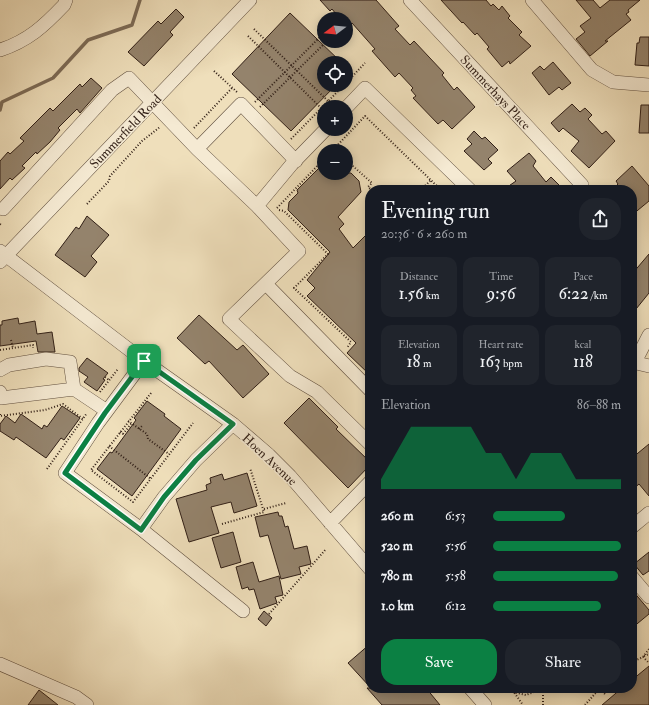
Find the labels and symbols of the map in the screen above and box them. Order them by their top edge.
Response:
north arrow [317,12,353,48]
street label: Summerhays Place [456,52,534,134]
street label: Summerfield Road [86,91,165,172]
pin [127,344,161,378]
street label: Hoen Avenue [239,430,301,490]

